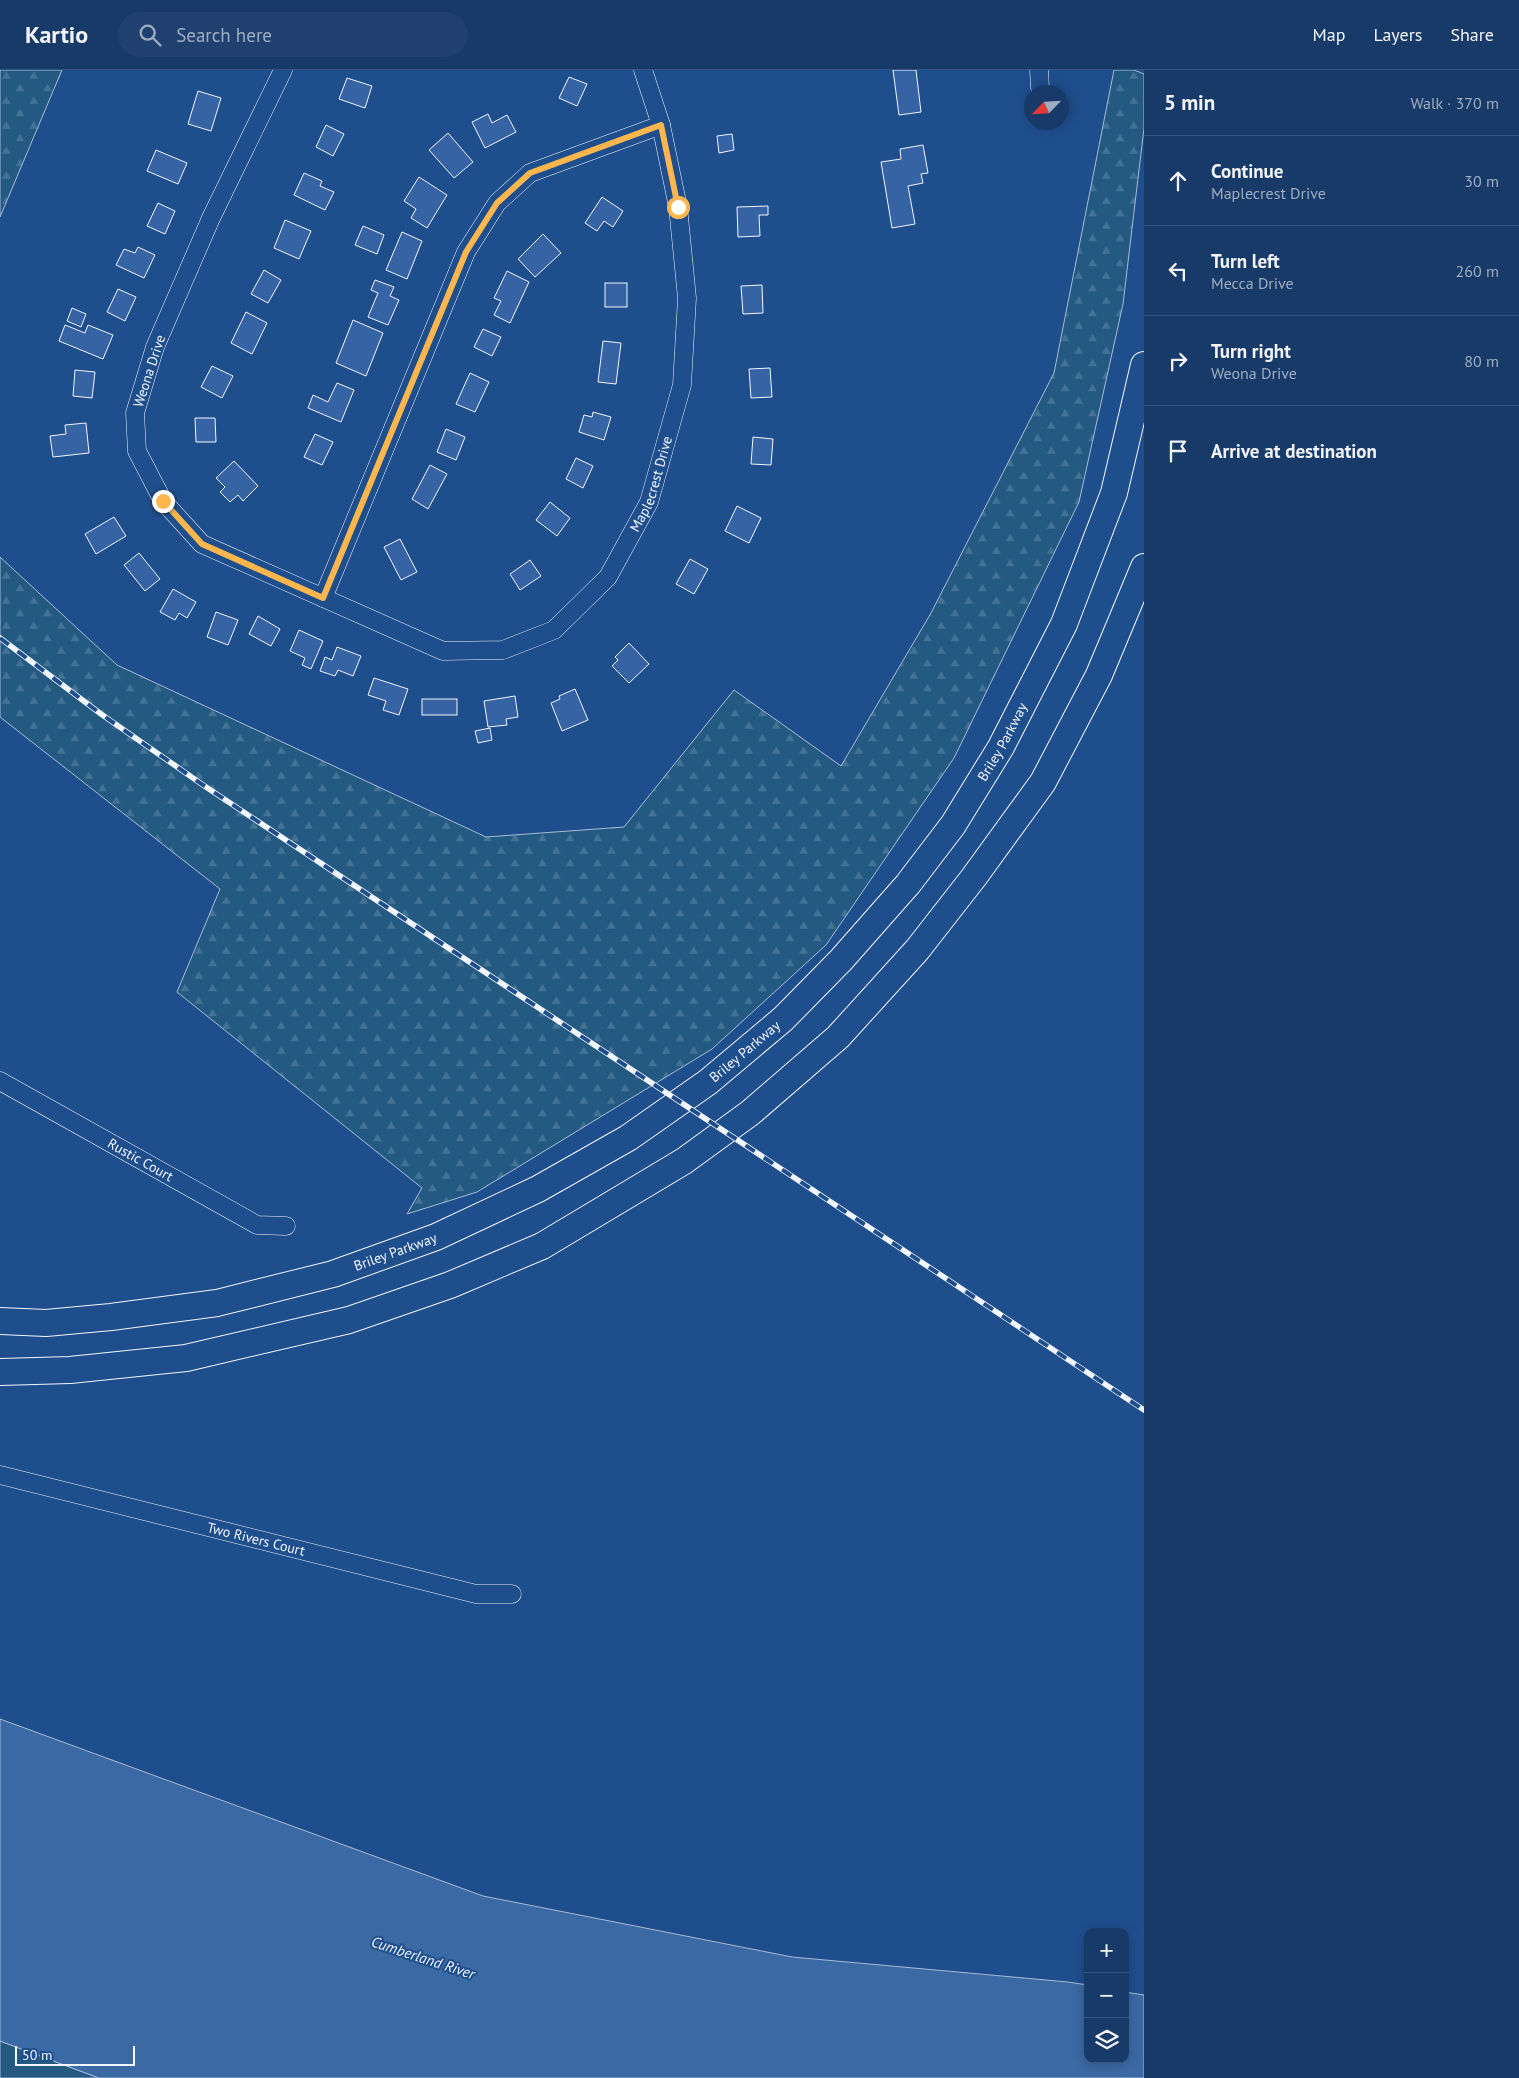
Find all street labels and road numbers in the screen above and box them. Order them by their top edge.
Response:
street label: Weona Drive [129,332,169,410]
street label: Maplecrest Drive [625,434,676,535]
street label: Briley Parkway [973,699,1031,784]
street label: Briley Parkway [706,1016,784,1086]
street label: Rustic Court [104,1134,177,1185]
street label: Briley Parkway [351,1228,440,1275]
street label: Two Rivers Court [205,1518,307,1560]

